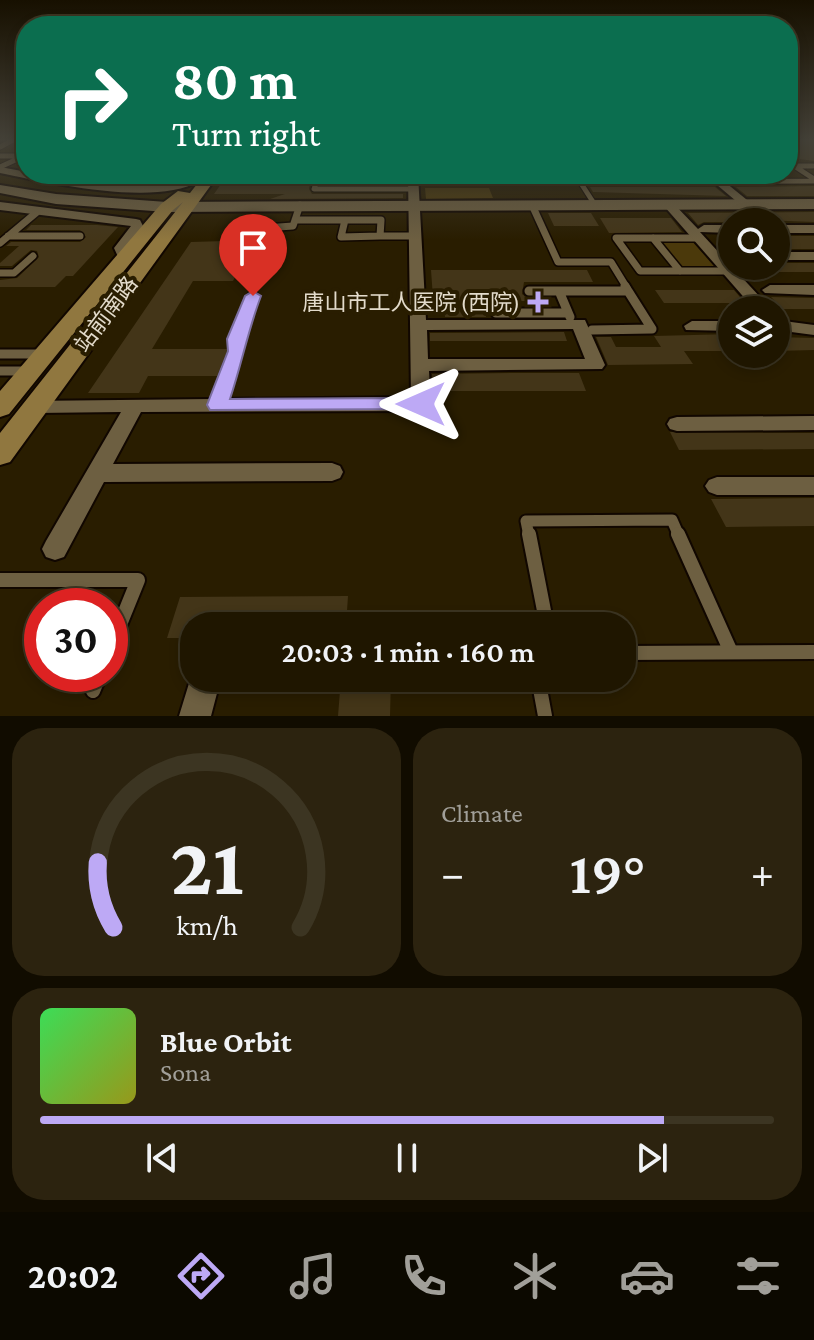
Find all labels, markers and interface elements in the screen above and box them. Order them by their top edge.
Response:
icon: right [40,48,144,152]
text: 80 m [172,49,297,111]
text: Turn right [172,114,320,154]
map controls [718,208,790,368]
button: search [718,208,790,280]
pin [219,214,287,296]
icon: arrive [231,226,275,270]
street label: 站前南路 [70,271,142,357]
place label: 唐山市工人医院 (西院) [302,290,520,316]
marker: 唐山市工人医院 (西院) [527,291,549,313]
button: layers [718,296,790,368]
position arrow [379,362,463,446]
speed limit sign: 30 [24,588,128,692]
text: 20:03 · 1 min · 160 m [281,635,535,668]
text: Climate [441,799,523,828]
text: 21 [170,819,243,912]
text: 19° [570,839,645,906]
text: − [441,849,464,897]
text: + [751,849,774,897]
text: km/h [176,909,237,941]
text: Blue Orbit [160,1025,291,1058]
text: Sona [160,1058,211,1087]
icon: previous [140,1136,184,1180]
icon: pause [385,1136,429,1180]
icon: next [630,1136,674,1180]
icon: directions [173,1248,229,1304]
icon: music [285,1248,341,1304]
icon: phone [396,1248,452,1304]
icon: climate [507,1248,563,1304]
icon: car [619,1248,675,1304]
icon: filters [730,1248,786,1304]
text: 20:02 [28,1256,118,1296]

